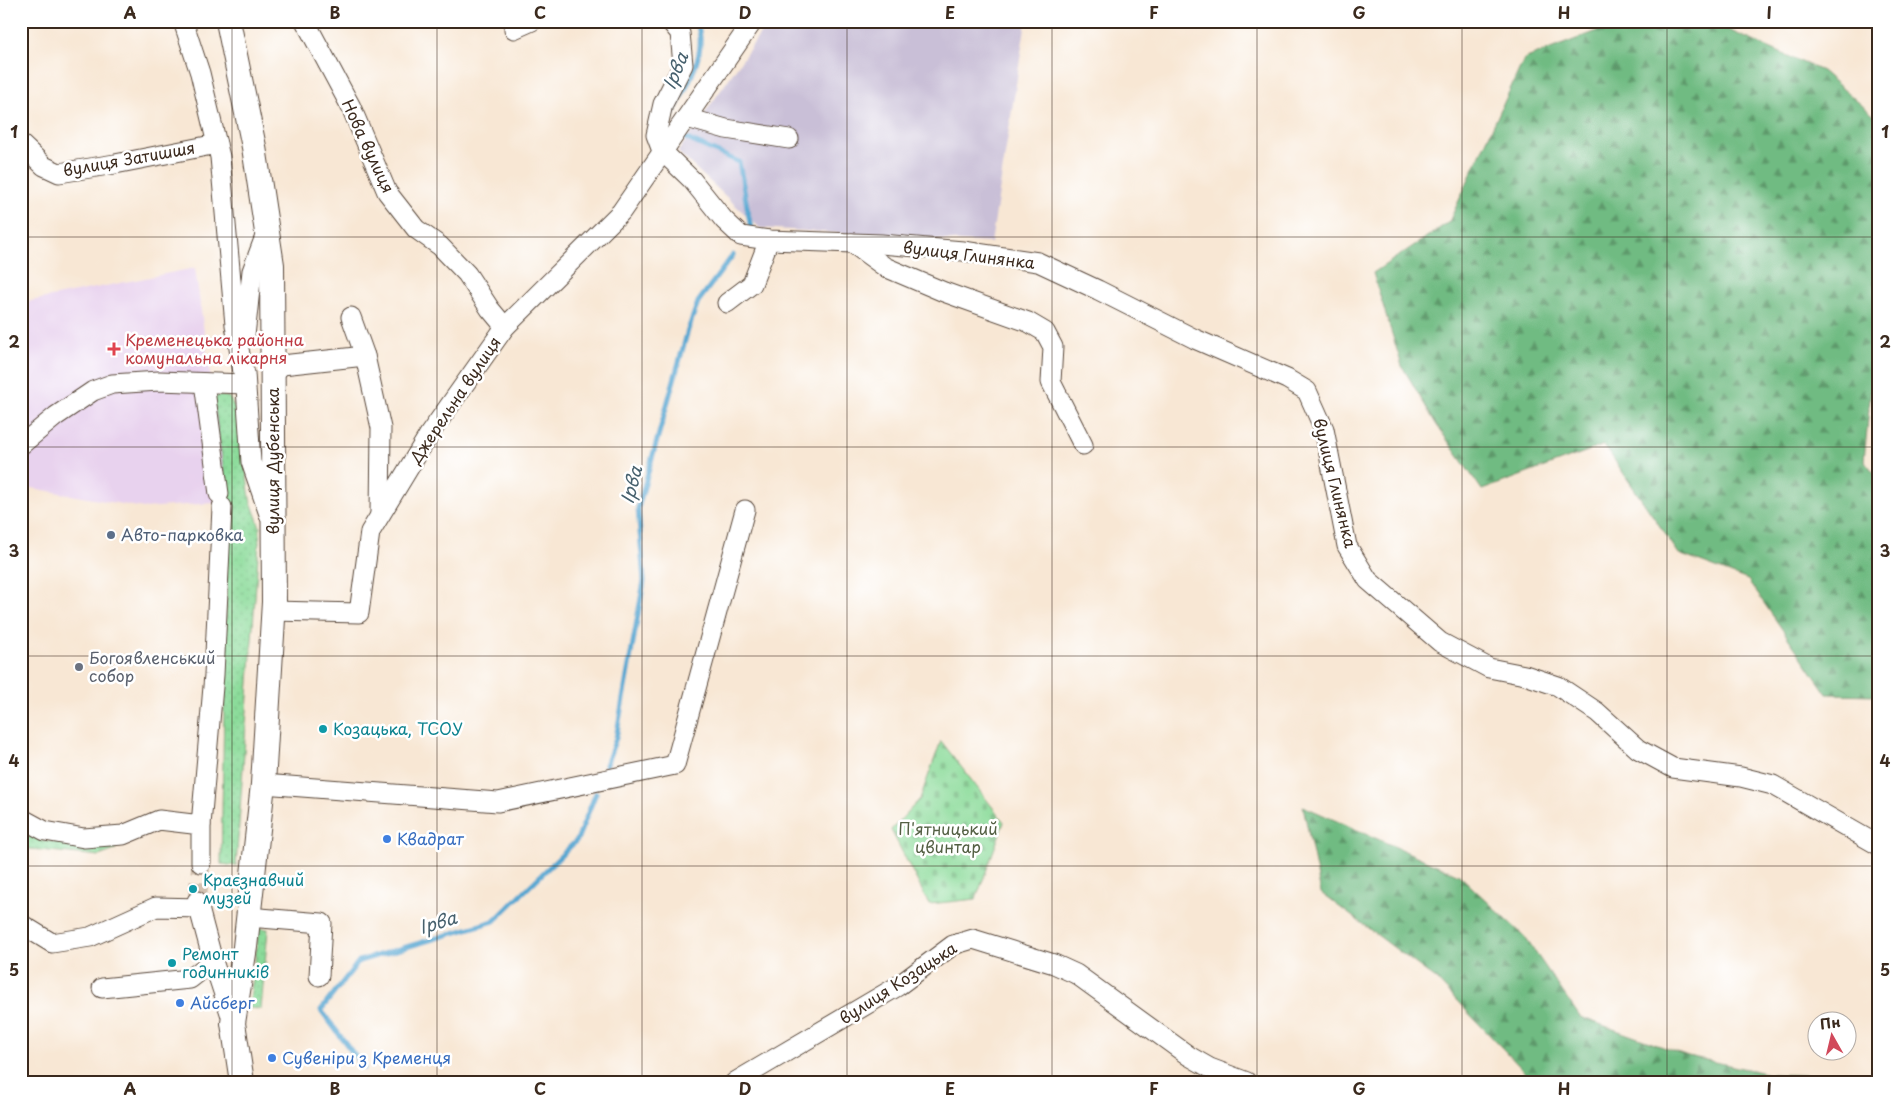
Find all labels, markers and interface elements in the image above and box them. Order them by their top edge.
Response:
text: A [124,0,137,24]
text: B [330,0,341,24]
text: C [534,0,546,24]
text: D [739,0,751,24]
text: E [945,0,955,24]
text: F [1149,0,1159,24]
text: G [1352,0,1366,24]
text: H [1558,0,1570,24]
text: I [1766,0,1772,24]
water label: Ірва [655,47,695,93]
street label: Нова вулиця [337,95,401,196]
text: 1 [10,119,18,143]
text: 1 [1881,119,1889,143]
street label: вулиця Затишшя [61,135,197,181]
street label: вулиця Глинянка [902,234,1036,274]
place label: Кременецька районна комунальна лікарня [125,327,304,369]
text: 2 [8,329,20,353]
text: 2 [1879,329,1891,353]
street label: Джерельна вулиця [402,331,506,469]
marker: Кременецька районна комунальна лікарня [107,342,121,356]
street label: вулиця Дубенська [260,387,284,534]
street label: вулиця Глинянка [1308,416,1364,550]
water label: Ірва [613,462,648,506]
place label: Авто-парковка [121,522,243,546]
marker: Авто-парковка [105,529,117,541]
text: 3 [9,538,19,562]
text: 3 [1880,538,1890,562]
place label: Богоявленський собор [89,645,215,687]
marker: Богоявленський собор [73,661,85,673]
place label: Козацька, ТСОУ [333,716,463,740]
marker: Козацька, ТСОУ [317,723,329,735]
text: 4 [9,748,20,772]
text: 4 [1880,748,1891,772]
park label: П'ятницький цвинтар [898,816,998,858]
place label: Квадрат [397,826,465,850]
marker: Квадрат [381,833,393,845]
place label: Краєзнавчий музей [203,867,304,909]
marker: Краєзнавчий музей [187,883,199,895]
water label: Ірва [415,903,460,940]
street label: вулиця Козацька [834,935,961,1029]
place label: Ремонт годинників [182,941,269,983]
text: 5 [9,957,19,981]
marker: Ремонт годинників [166,957,178,969]
text: 5 [1880,957,1890,981]
place label: Айсберг [190,990,255,1014]
marker: Айсберг [174,997,186,1009]
north arrow [1806,1010,1856,1060]
text: Пн [1819,1011,1842,1034]
place label: Сувеніри з Кременця [282,1045,451,1069]
marker: Сувеніри з Кременця [266,1052,278,1064]
text: A [124,1076,137,1100]
text: B [330,1076,341,1100]
text: C [534,1076,546,1100]
text: D [739,1076,751,1100]
text: E [945,1076,955,1100]
text: F [1149,1076,1159,1100]
text: G [1352,1076,1366,1100]
text: H [1558,1076,1570,1100]
text: I [1766,1076,1772,1100]

